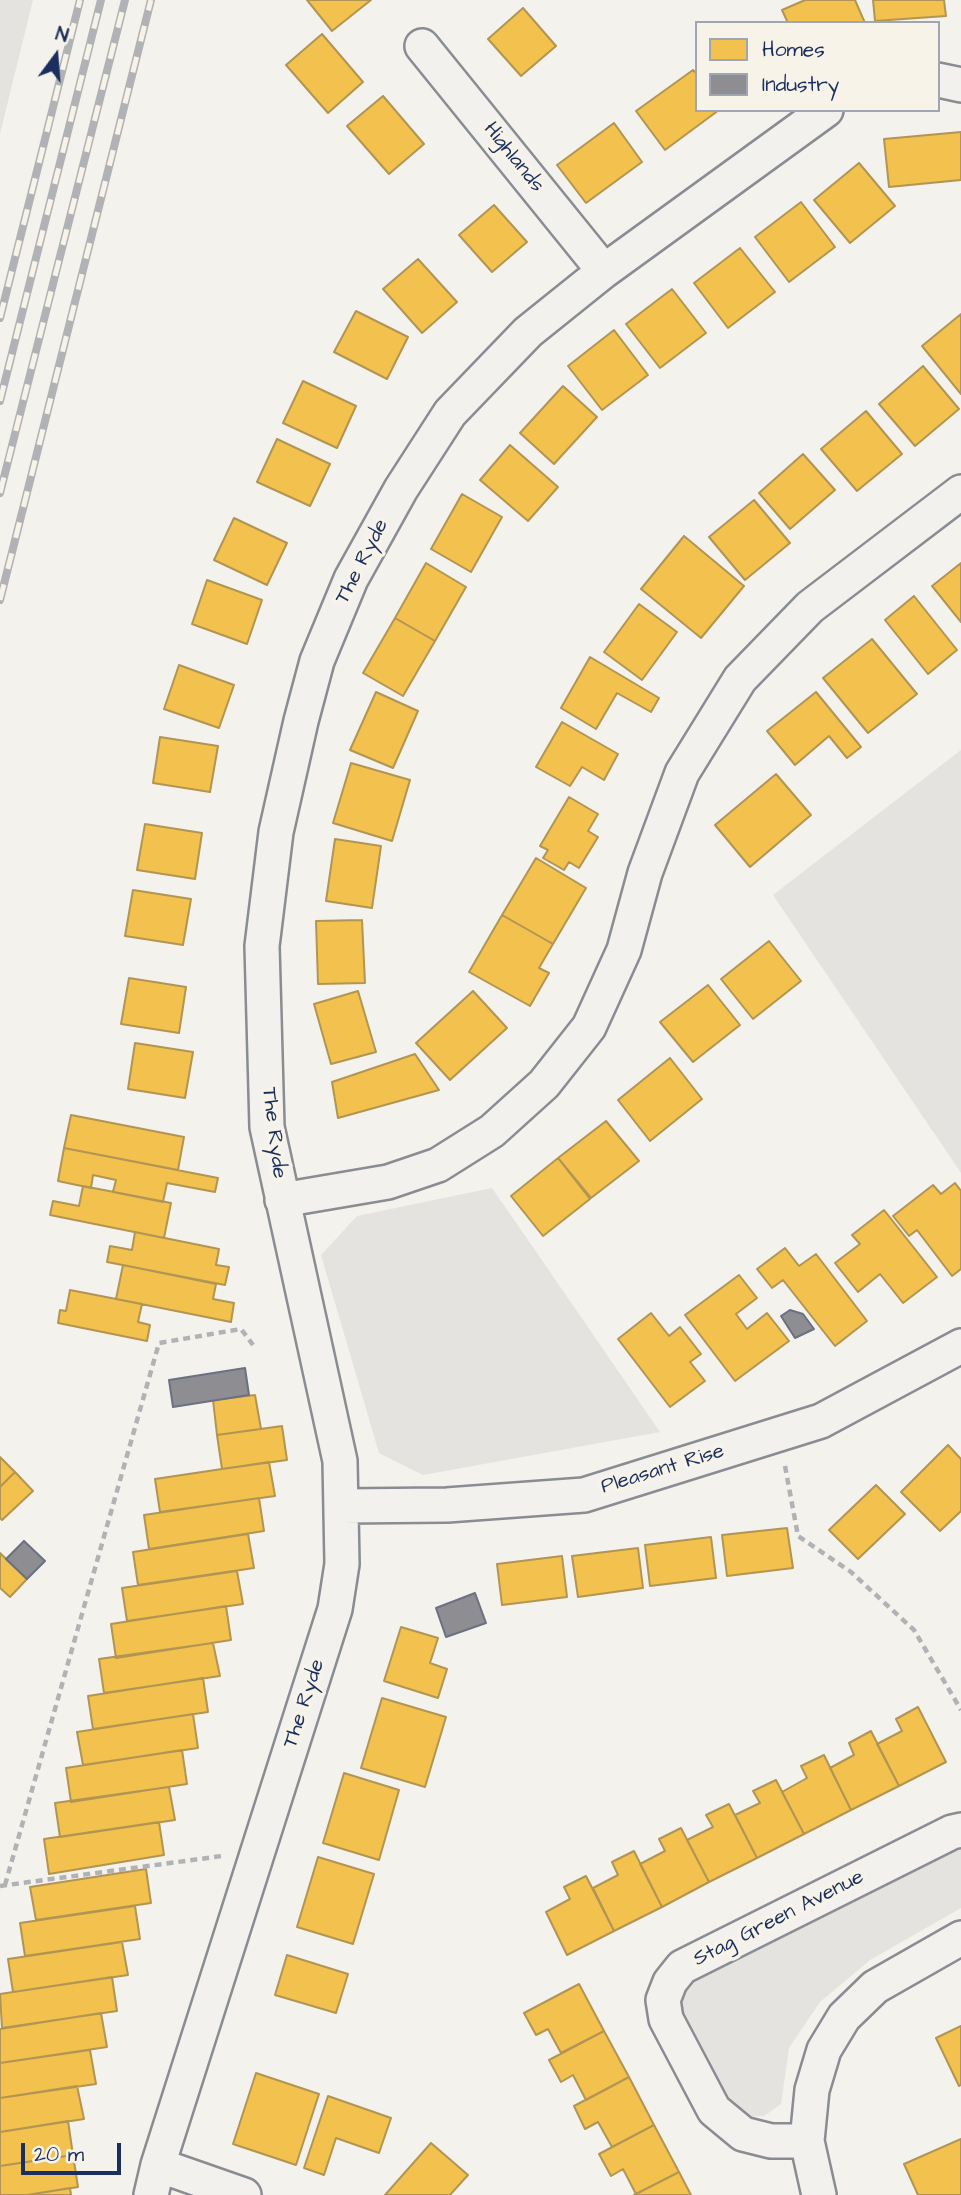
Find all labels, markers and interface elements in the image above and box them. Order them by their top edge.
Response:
north arrow [21,21,91,91]
text: N [52,21,71,50]
legend [695,21,940,112]
text: Homes [762,35,825,64]
text: Industry [762,70,839,99]
street label: Highlands [477,118,549,198]
street label: The Ryde [331,515,395,609]
street label: The Ryde [255,1086,291,1180]
street label: Pleasant Rise [598,1439,728,1501]
street label: The Ryde [279,1656,331,1752]
street label: Stag Green Avenue [690,1865,868,1973]
scale bar [24,2128,124,2172]
text: 20 m [34,2140,84,2169]

